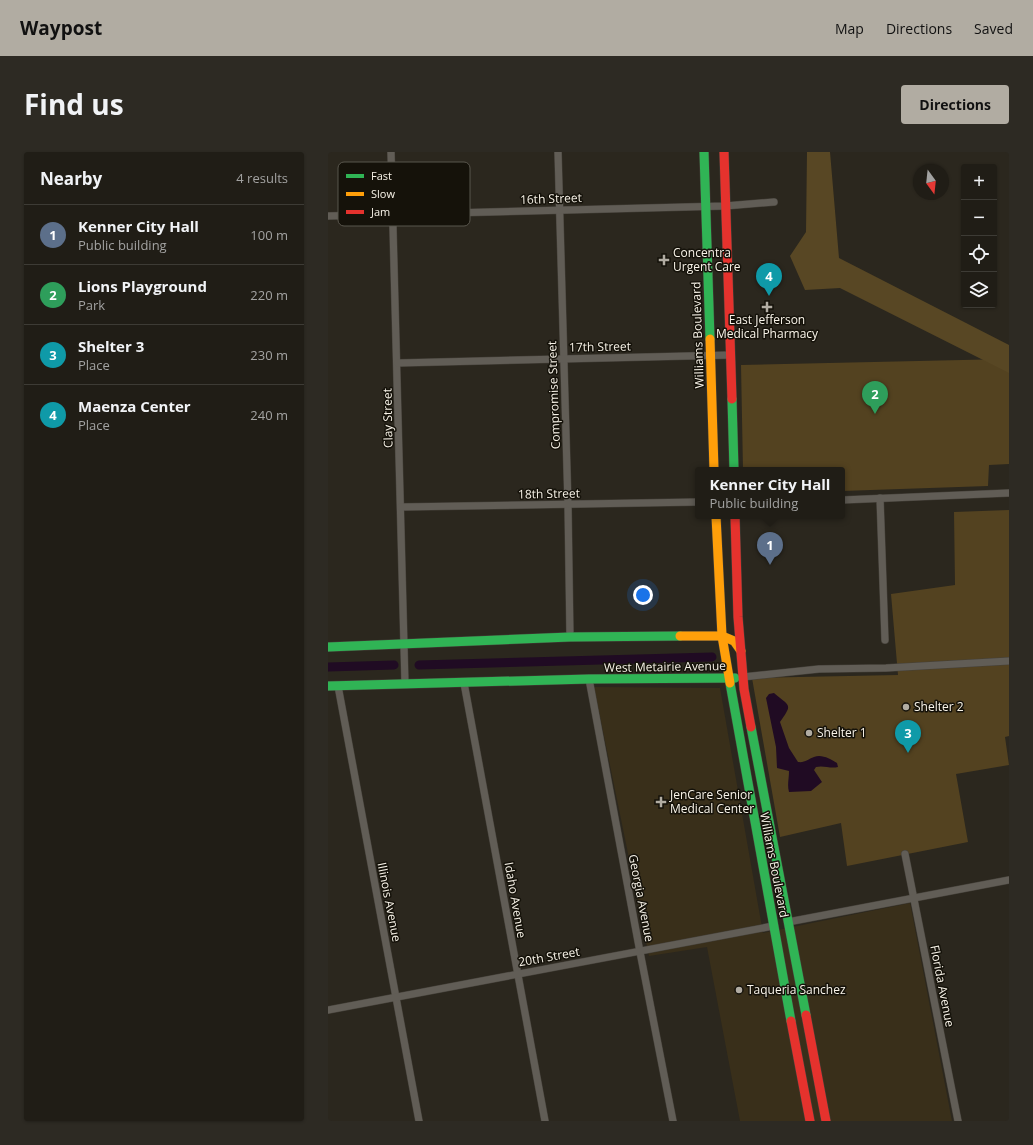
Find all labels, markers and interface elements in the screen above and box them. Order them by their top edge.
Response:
text: Waypost [20,15,102,41]
text: Map [835,19,864,38]
text: Directions [886,19,952,38]
text: Saved [974,19,1013,38]
text: Find us [24,85,124,123]
button: Directions [901,85,1009,124]
legend [338,162,470,226]
north arrow [913,164,949,200]
map controls [961,164,997,308]
button: + [961,164,997,200]
text: Nearby [40,167,102,190]
text: Fast [371,168,392,183]
text: 4 results [236,169,288,187]
text: Slow [371,186,395,201]
street label: 16th Street [520,189,582,208]
button: − [961,200,997,236]
text: Jam [370,204,390,219]
text: Kenner City Hall [78,216,199,236]
text: 1 [49,226,57,244]
text: 100 m [250,226,288,244]
text: Public building [78,236,167,254]
button: locate [961,236,997,272]
place label: Concentra Urgent Care [673,244,741,275]
marker: Concentra Urgent Care [658,254,670,266]
pin: 4 [756,263,782,296]
button: layers [961,272,997,308]
text: Lions Playground [78,276,207,296]
street label: Williams Boulevard [687,281,708,389]
text: 2 [49,286,57,304]
text: 220 m [250,286,288,304]
text: Park [78,296,105,314]
marker: East Jefferson Medical Pharmacy [762,302,772,312]
place label: East Jefferson Medical Pharmacy [716,311,819,342]
text: Shelter 3 [78,336,144,356]
street label: 17th Street [569,337,631,356]
street label: Compromise Street [543,340,564,450]
text: 3 [49,346,57,364]
text: 230 m [250,346,288,364]
text: Place [78,356,110,374]
pin: 2 [862,381,888,414]
street label: Clay Street [378,388,397,448]
text: Maenza Center [78,396,191,416]
text: 4 [49,406,57,424]
text: 240 m [250,406,288,424]
text: Place [78,416,110,434]
popup [695,467,845,519]
text: Kenner City Hall [710,474,830,494]
street label: 18th Street [518,484,580,503]
text: Public building [710,494,798,512]
pin: 1 [757,532,783,565]
your location [633,585,653,605]
street label: West Metairie Avenue [604,657,726,676]
place label: Shelter 2 [914,698,964,715]
marker: Shelter 2 [901,702,911,712]
pin: 3 [895,720,921,753]
place label: Shelter 1 [817,724,867,741]
marker: Shelter 1 [804,728,814,738]
place label: JenCare Senior Medical Center [669,786,754,817]
marker: JenCare Senior Medical Center [655,796,667,808]
street label: Williams Boulevard [756,811,793,919]
street label: Georgia Avenue [625,853,658,943]
street label: Illinois Avenue [373,861,406,943]
street label: Idaho Avenue [500,861,531,939]
street label: 20th Street [517,943,581,970]
street label: Florida Avenue [926,943,959,1029]
place label: Taqueria Sanchez [747,981,846,998]
marker: Taqueria Sanchez [734,985,744,995]

